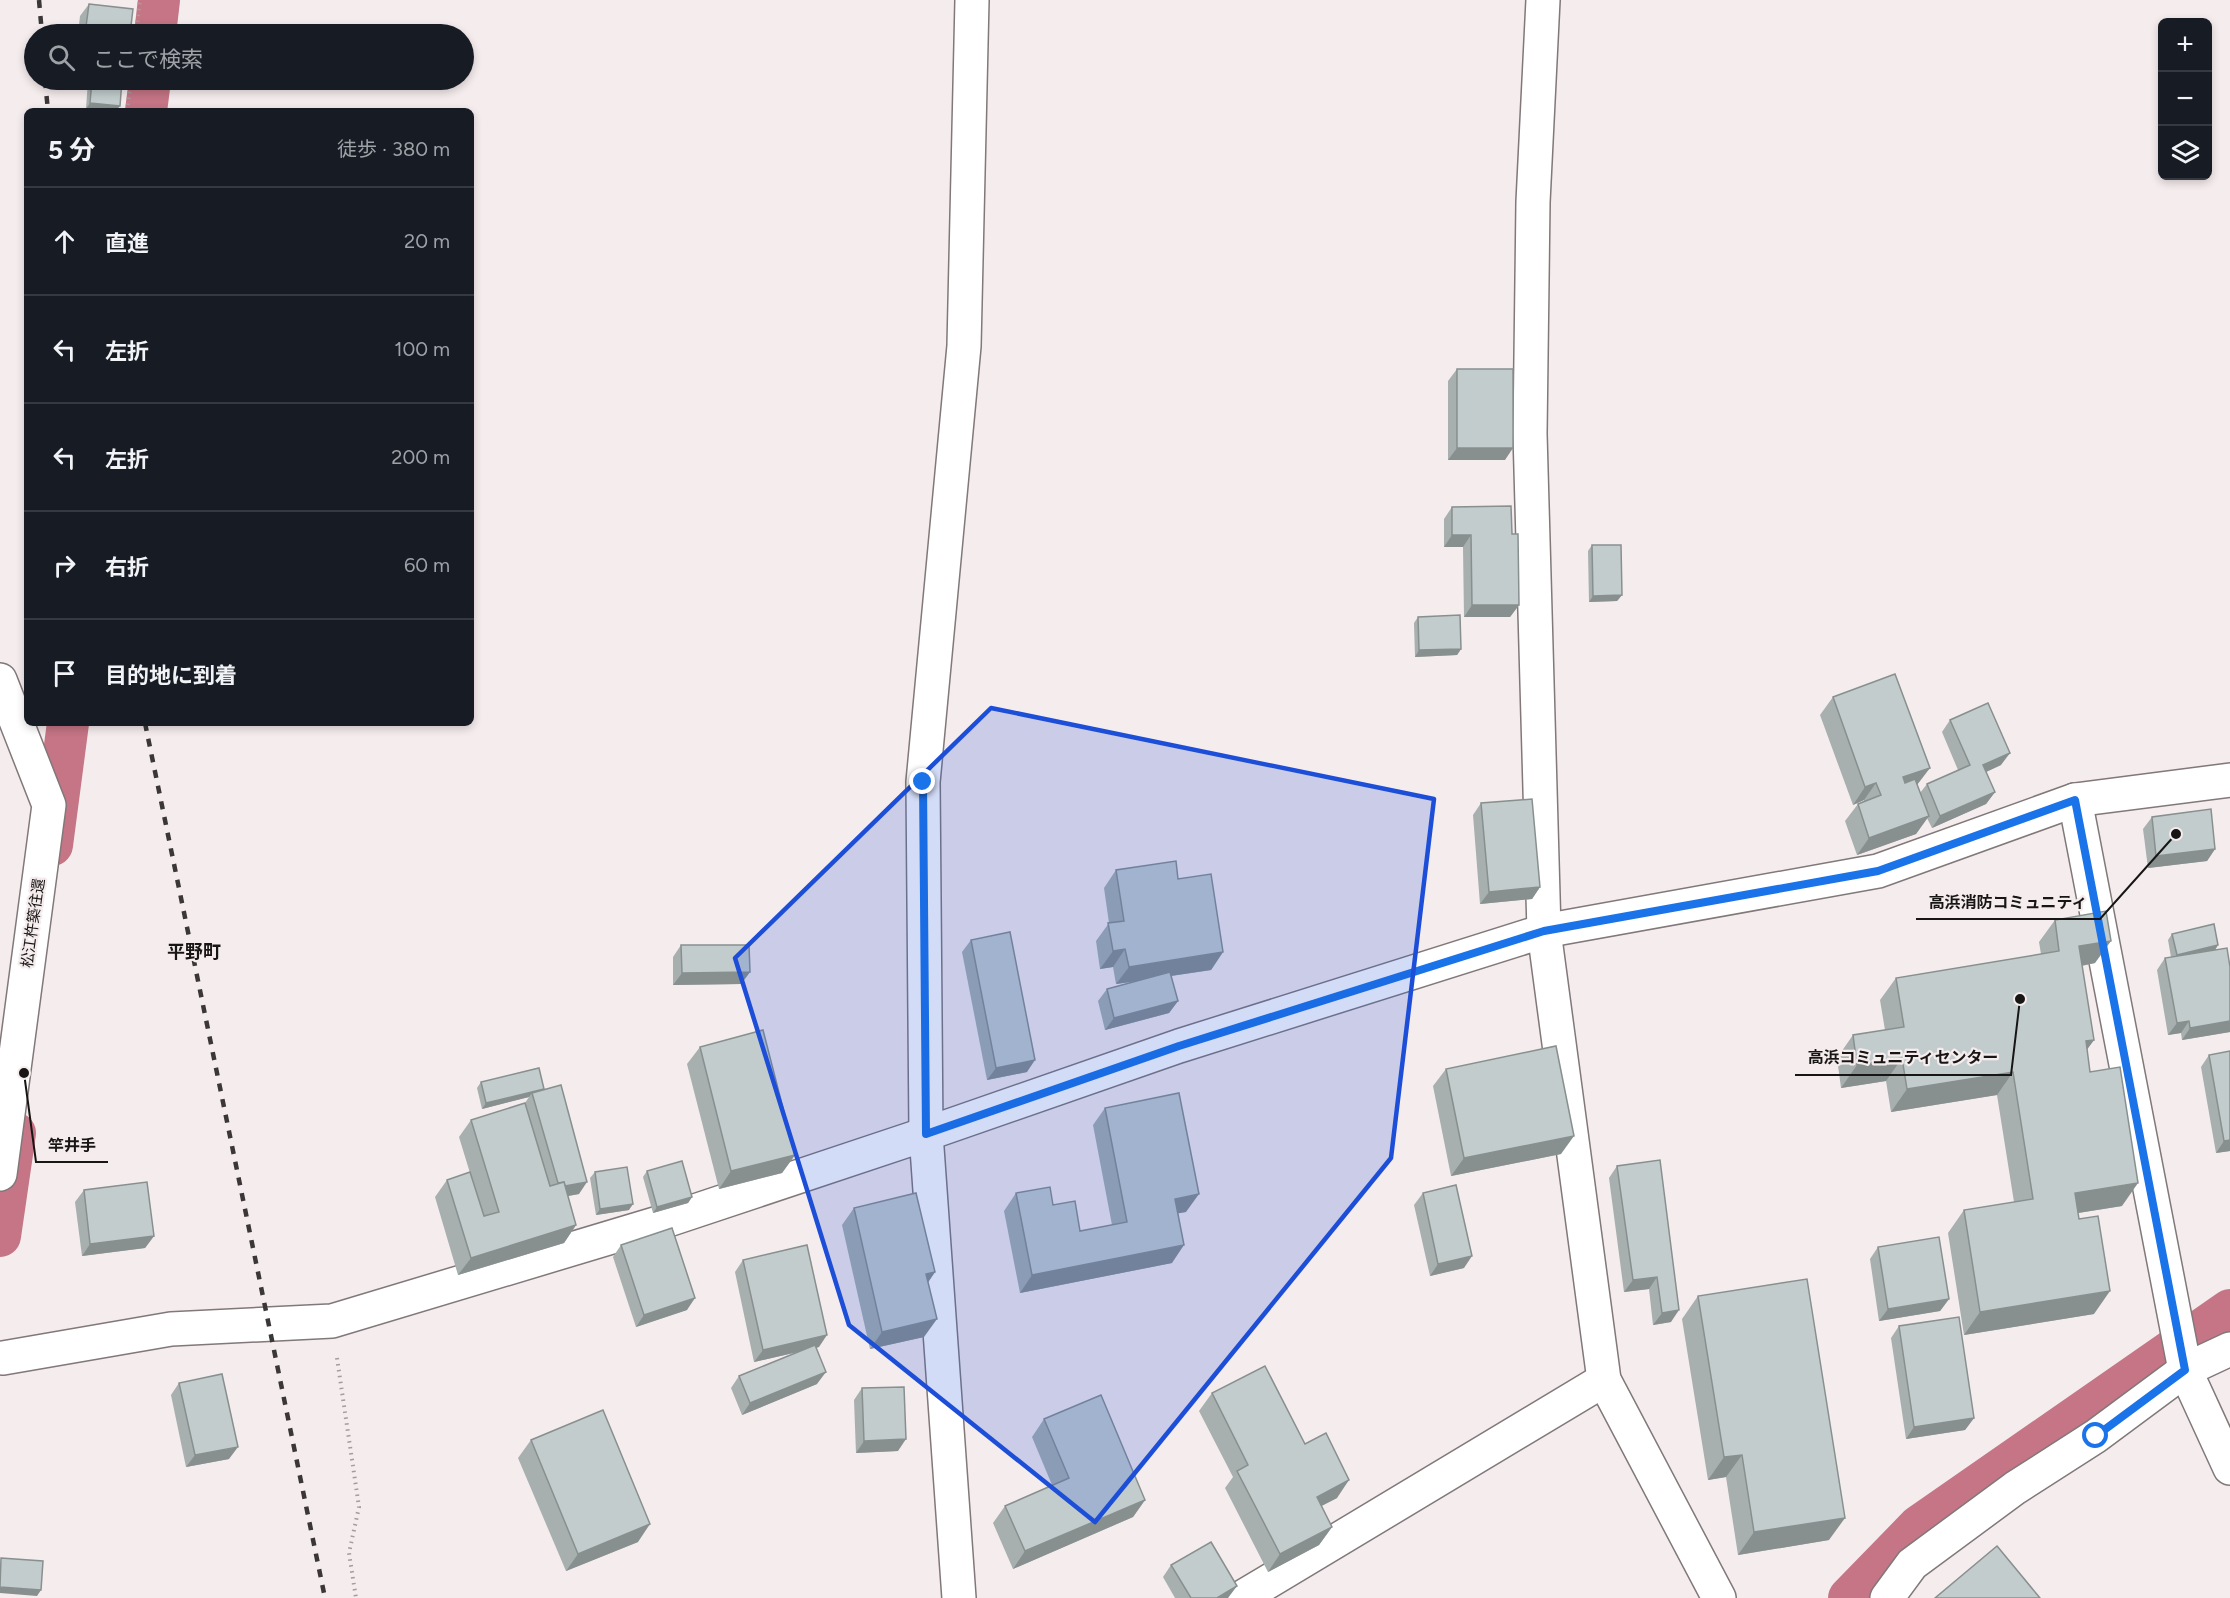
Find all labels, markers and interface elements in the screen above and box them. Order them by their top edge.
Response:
map controls [2158,18,2212,180]
button: + [2158,18,2212,72]
search box [24,24,474,90]
icon: search [45,41,78,74]
text: ここで検索 [93,46,203,73]
button: − [2158,72,2212,126]
button: layers [2158,126,2212,180]
text: 5 分 [48,134,95,166]
text: 徒歩 · 380 m [337,137,450,161]
icon: ahead [48,225,81,258]
text: 20 m [404,229,450,253]
text: 直進 [105,230,149,257]
icon: left [48,333,81,366]
text: 100 m [394,337,450,361]
text: 左折 [105,338,149,365]
icon: left [48,441,81,474]
text: 200 m [391,445,450,469]
text: 左折 [105,446,149,473]
icon: right [48,549,81,582]
text: 60 m [404,553,450,577]
text: 右折 [105,554,149,581]
icon: arrive [48,657,81,690]
text: 目的地に到着 [105,662,237,689]
route end [909,768,935,794]
street label: 松江杵築往還 [18,877,48,969]
callout: 高浜消防コミュニティ [1916,885,2100,919]
text: 高浜消防コミュニティ [1928,893,2088,912]
district label: 平野町 [167,941,221,963]
callout: 高浜コミュニティセンター [1795,1041,2011,1075]
text: 高浜コミュニティセンター [1807,1048,1999,1067]
callout: 竿井手 [36,1128,108,1162]
text: 竿井手 [48,1136,96,1155]
route start [2082,1422,2108,1448]

